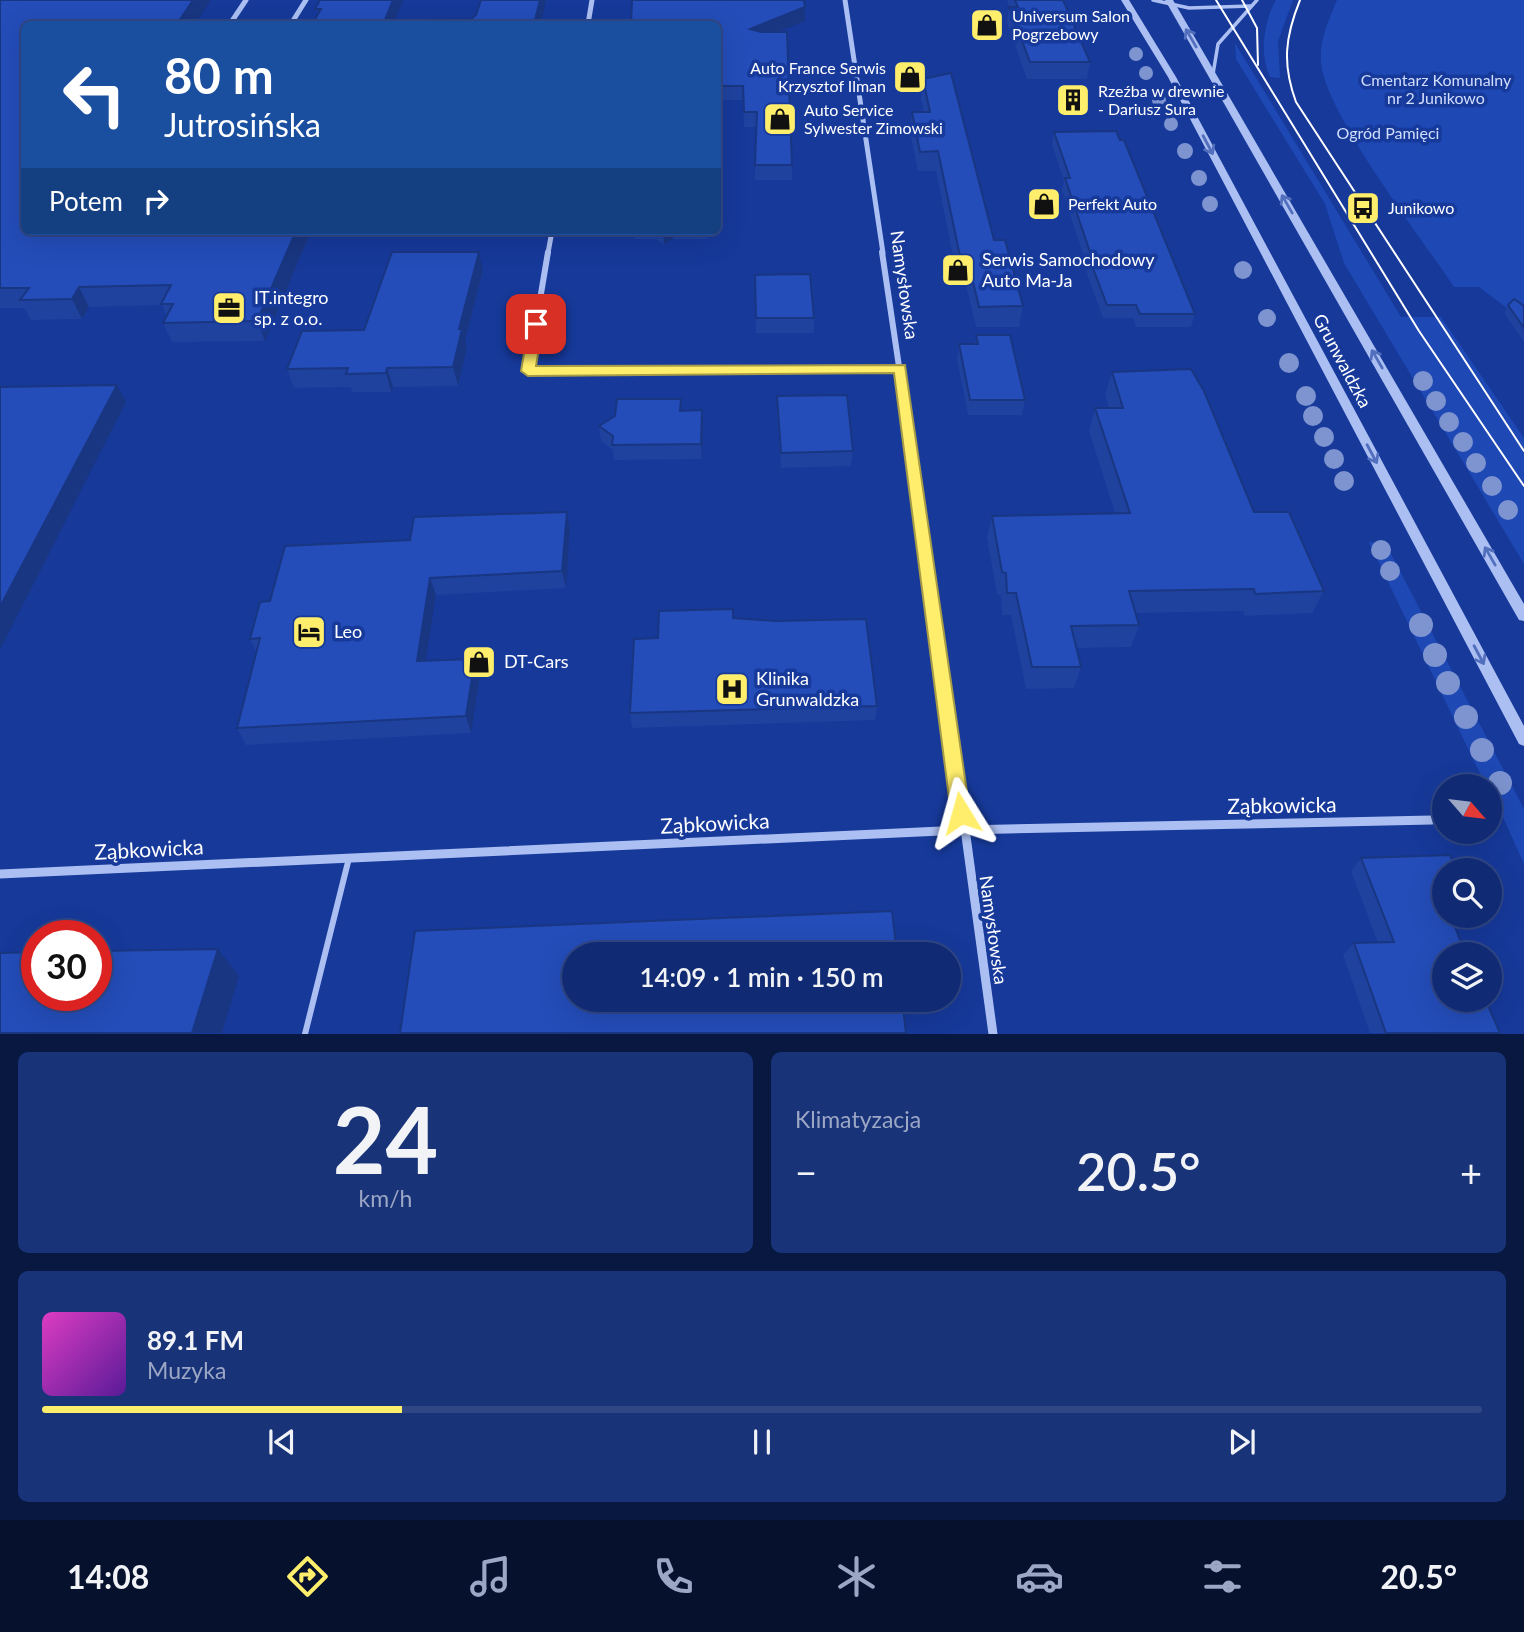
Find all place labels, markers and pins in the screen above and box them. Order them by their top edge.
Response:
shop icon: Universum Salon Pogrzebowy [968,6,1006,44]
place label: Universum Salon Pogrzebowy [1012,6,1130,43]
place label: Auto France Serwis Krzysztof Ilman [750,58,886,95]
shop icon: Auto France Serwis Krzysztof Ilman [891,58,929,96]
building icon: Rzeźba w drewnie - Dariusz Sura [1054,81,1092,119]
place label: Rzeźba w drewnie - Dariusz Sura [1098,81,1224,118]
shop icon: Auto Service Sylwester Zimowski [761,100,799,138]
place label: Auto Service Sylwester Zimowski [804,100,943,137]
shop icon: Perfekt Auto [1025,185,1063,223]
bus stop icon: Junikowo [1344,189,1382,227]
place label: Perfekt Auto [1068,194,1157,213]
place label: Junikowo [1388,198,1454,217]
place label: Serwis Samochodowy Auto Ma-Ja [982,248,1155,291]
shop icon: Serwis Samochodowy Auto Ma-Ja [939,251,977,289]
place label: IT.integro sp. z o.o. [254,286,329,329]
office icon: IT.integro sp. z o.o. [210,289,248,327]
pin [506,294,566,354]
hotel icon: Leo [290,613,328,651]
place label: Leo [334,620,362,642]
shop icon: DT-Cars [460,643,498,681]
place label: DT-Cars [504,650,569,672]
place label: Klinika Grunwaldzka [756,667,859,710]
hospital icon: Klinika Grunwaldzka [713,670,751,708]

